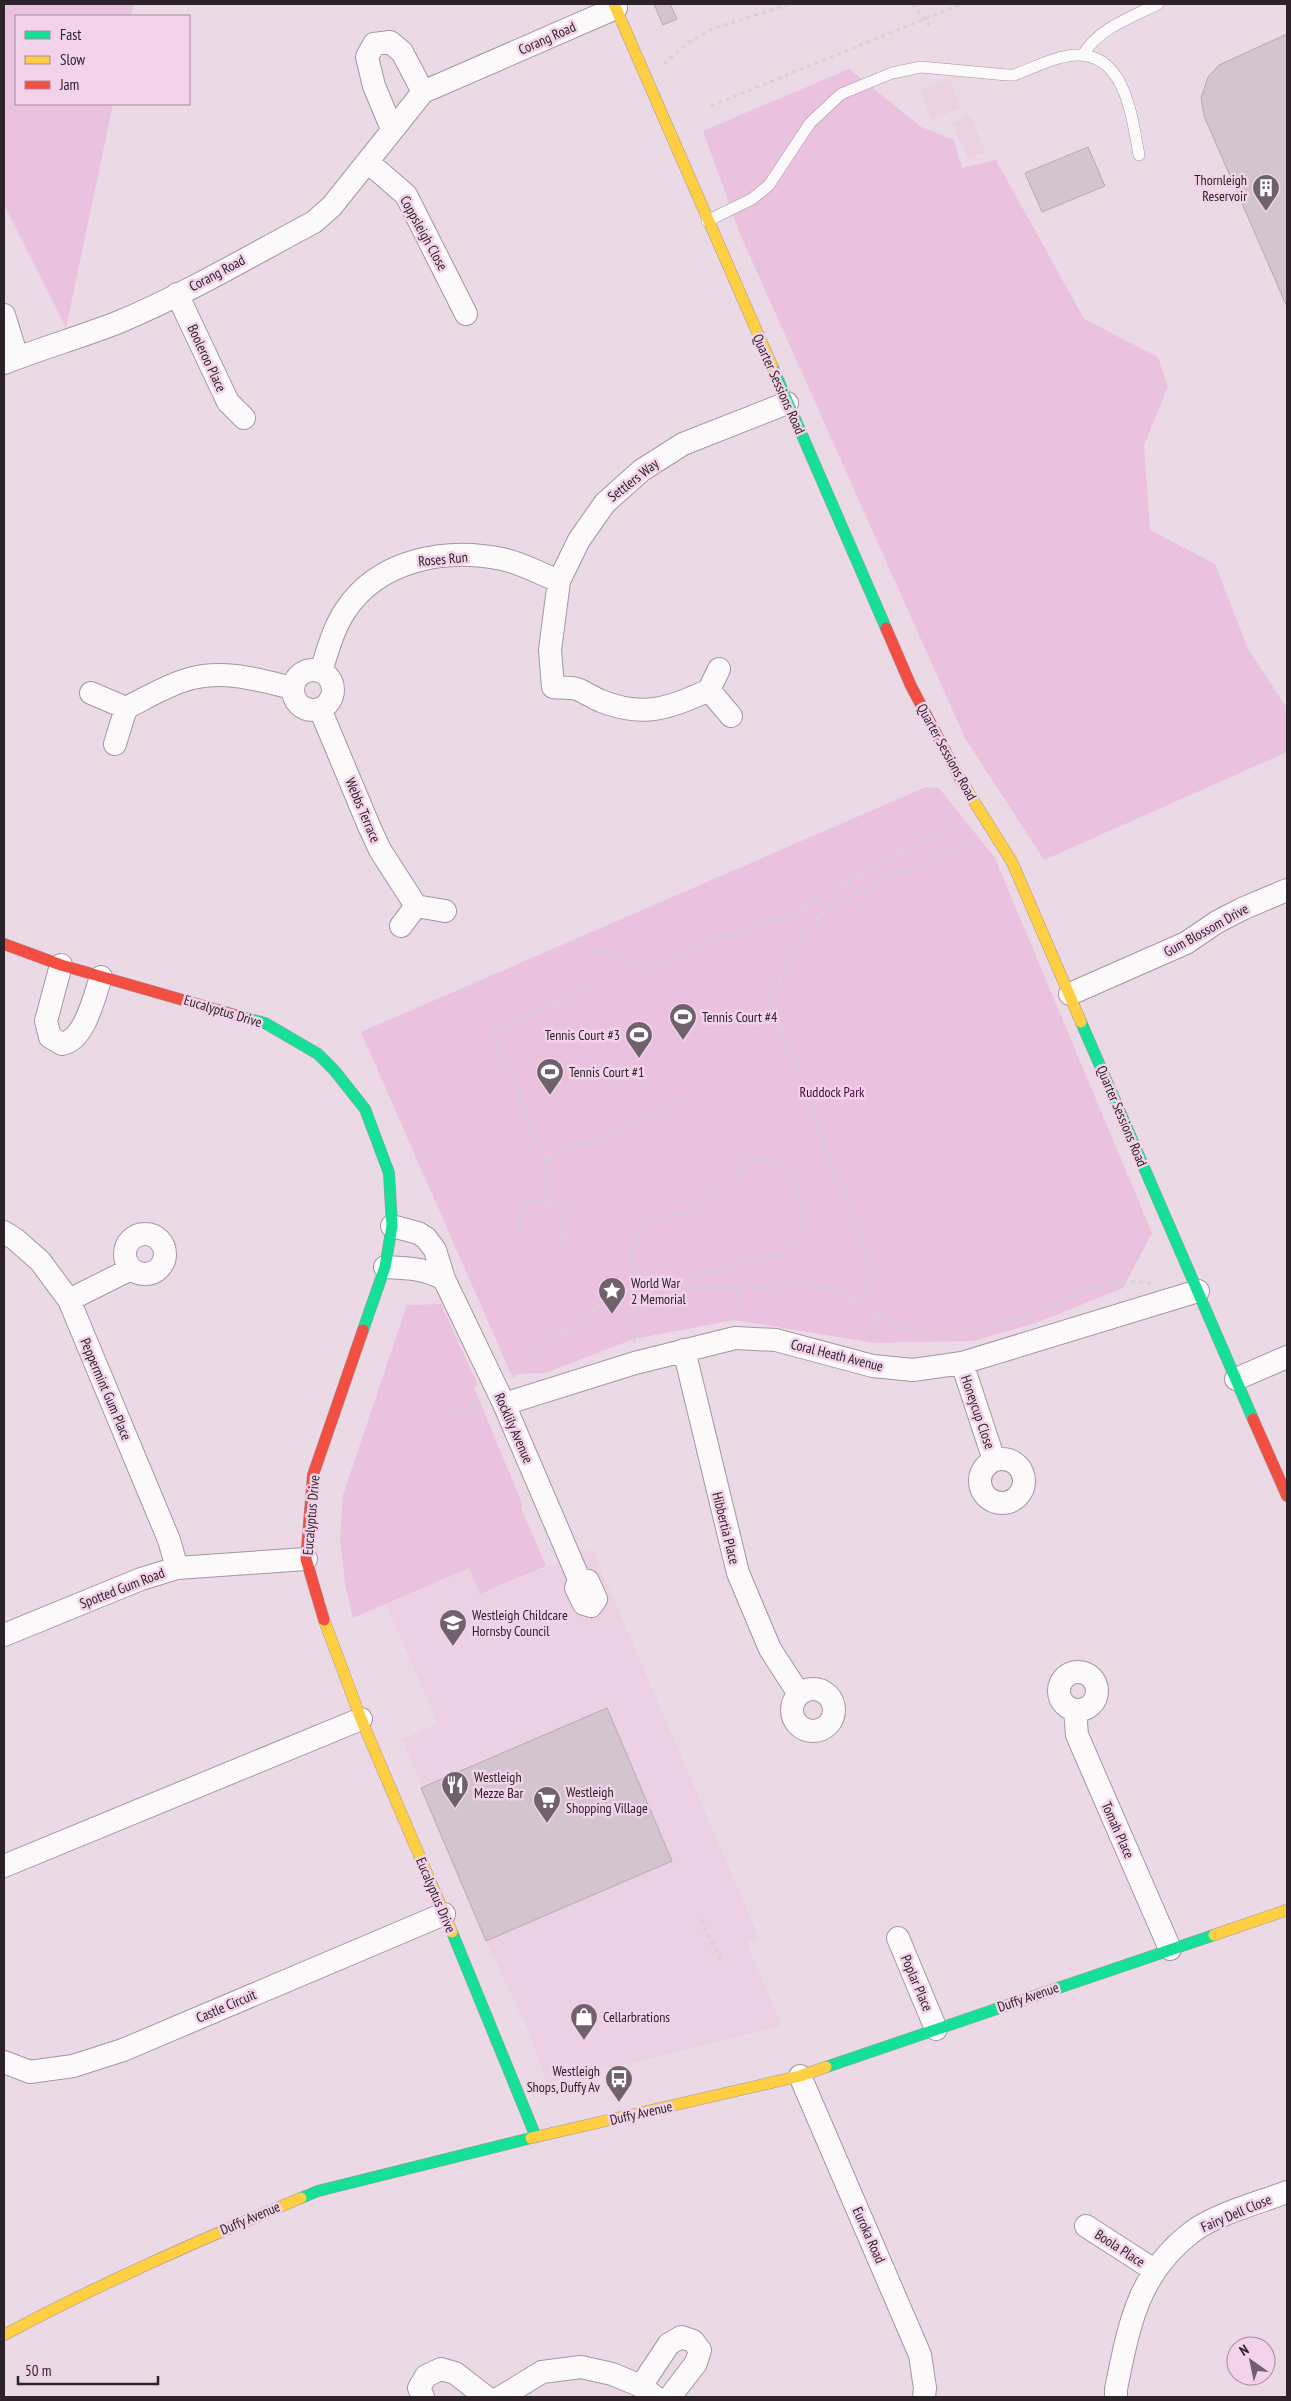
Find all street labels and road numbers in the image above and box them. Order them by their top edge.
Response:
street label: Corang Road [516,17,578,59]
street label: Coppsleigh Close [396,193,452,274]
street label: Corang Road [186,251,248,295]
street label: Booleroo Place [184,321,231,395]
street label: Quarter Sessions Road [749,331,809,437]
street label: Settlers Way [604,454,663,505]
street label: Roses Run [418,548,468,570]
street label: Quarter Sessions Road [913,700,981,804]
street label: Webbs Terrace [341,775,385,845]
street label: Gum Blossom Drive [1161,899,1252,961]
street label: Eucalyptus Drive [182,991,264,1031]
street label: Quarter Sessions Road [1093,1063,1151,1169]
street label: Peppermint Gum Place [76,1335,136,1443]
street label: Coral Heath Avenue [789,1335,885,1375]
street label: Honeycup Close [957,1373,999,1451]
street label: Rocklily Avenue [491,1390,538,1466]
street label: Eucalyptus Drive [299,1474,323,1556]
street label: Hibbertia Place [708,1490,744,1566]
street label: Spotted Gum Road [77,1564,167,1612]
street label: Tomah Place [1097,1799,1139,1861]
street label: Eucalyptus Drive [412,1854,460,1936]
street label: Poplar Place [897,1952,937,2014]
street label: Duffy Avenue [995,1978,1061,2016]
street label: Castle Circuit [193,1985,259,2027]
street label: Duffy Avenue [608,2097,674,2129]
street label: Fairy Dell Close [1198,2190,1274,2236]
street label: Duffy Avenue [217,2197,283,2239]
street label: Euroka Road [849,2204,889,2266]
street label: Boola Place [1092,2225,1149,2271]

